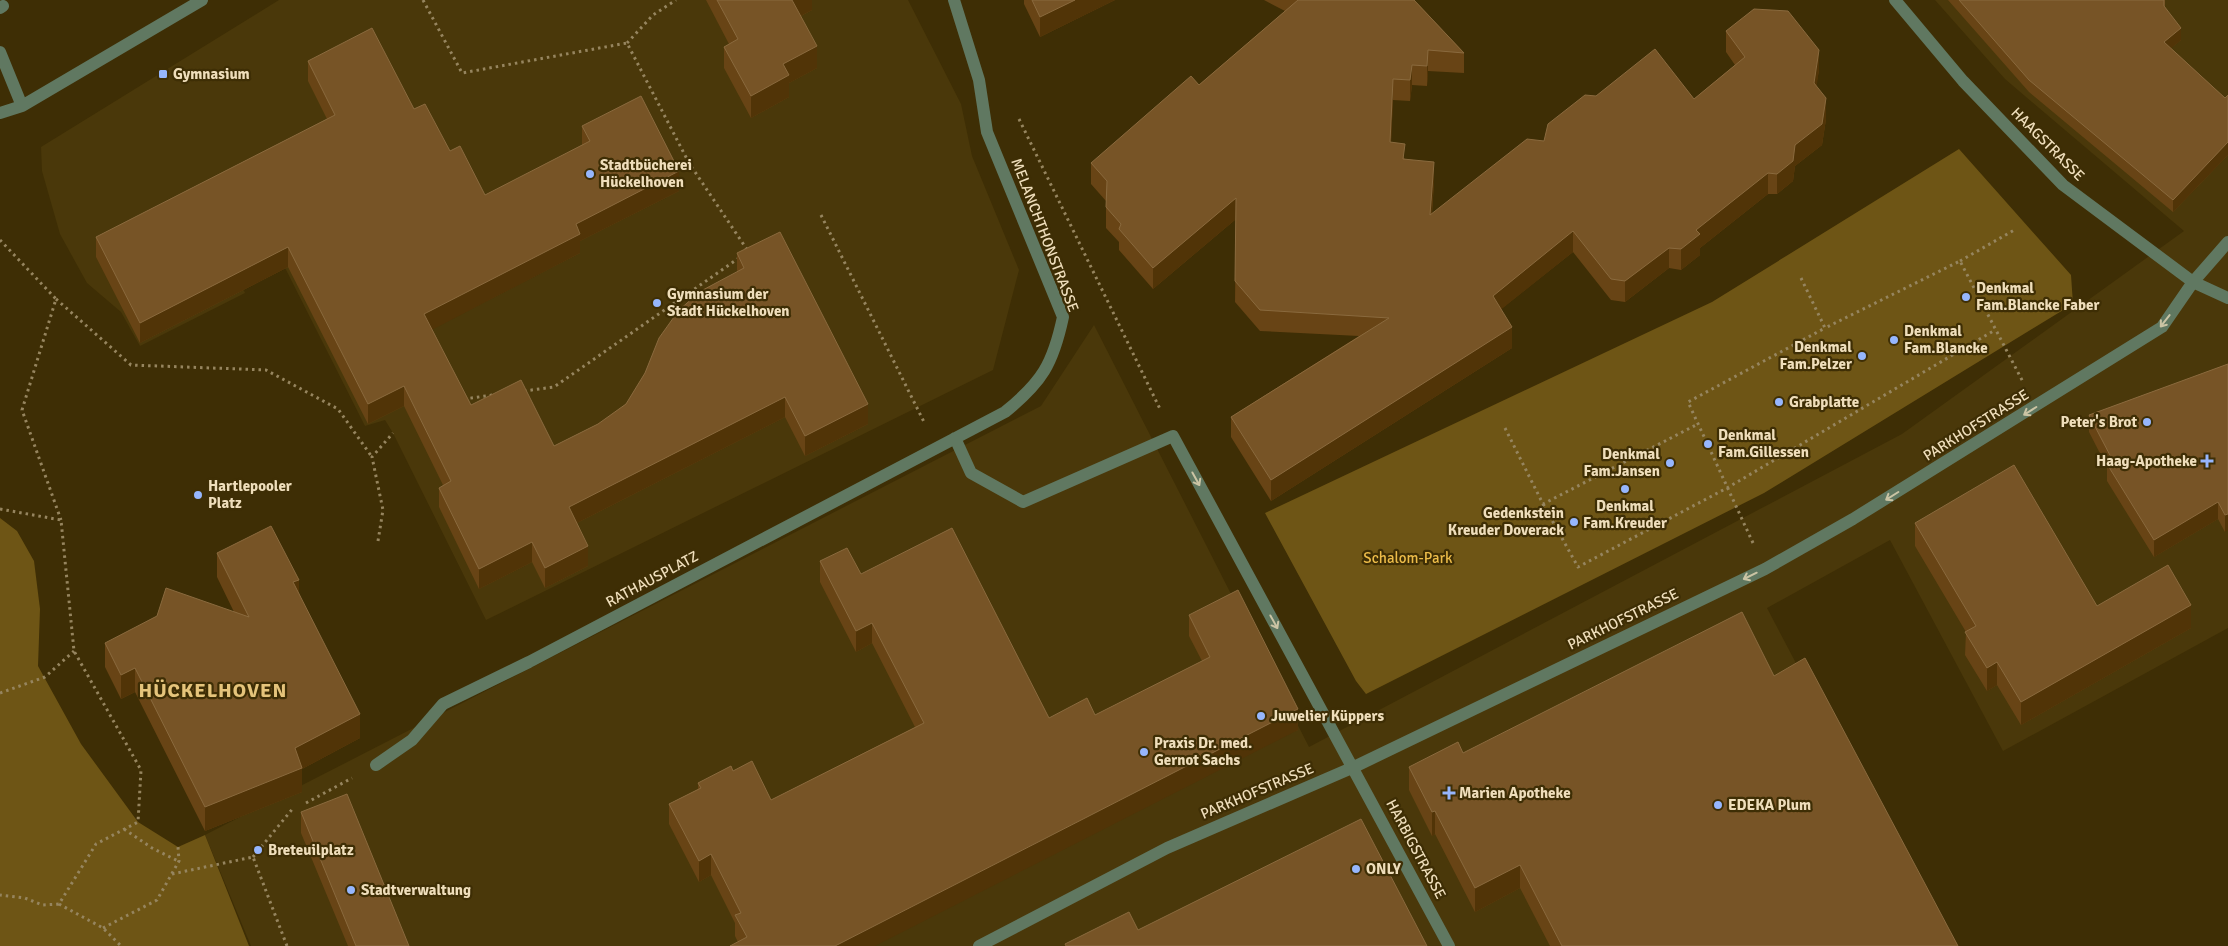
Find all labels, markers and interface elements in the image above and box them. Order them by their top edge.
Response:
place label: Gymnasium [173,65,250,83]
marker: Gymnasium [157,68,169,80]
street label: HAAGSTRASSE [2007,103,2089,185]
place label: Stadtbücherei Hückelhoven [600,156,692,191]
street label: MELANCHTHONSTRASSE [1007,156,1083,314]
marker: Stadtbücherei Hückelhoven [584,168,596,180]
place label: Denkmal Fam.Blancke Faber [1976,279,2099,314]
place label: Gymnasium der Stadt Hückelhoven [667,285,790,320]
marker: Denkmal Fam.Blancke Faber [1960,291,1972,303]
marker: Gymnasium der Stadt Hückelhoven [651,297,663,309]
one-way arrow [2160,314,2171,327]
place label: Denkmal Fam.Blancke [1904,322,1988,357]
marker: Denkmal Fam.Blancke [1888,334,1900,346]
place label: Denkmal Fam.Pelzer [1780,338,1852,373]
marker: Denkmal Fam.Pelzer [1856,350,1868,362]
street label: PARKHOFSTRASSE [1920,385,2032,465]
place label: Grabplatte [1789,393,1859,411]
marker: Grabplatte [1773,396,1785,408]
one-way arrow [2024,406,2038,416]
place label: Peter's Brot [2060,413,2137,431]
marker: Peter's Brot [2141,416,2153,428]
place label: Denkmal Fam.Gillessen [1718,426,1809,461]
marker: Denkmal Fam.Gillessen [1702,438,1714,450]
place label: Denkmal Fam.Jansen [1583,445,1660,480]
place label: Haag-Apotheke [2096,452,2197,470]
marker: Haag-Apotheke [2201,455,2213,467]
marker: Denkmal Fam.Jansen [1664,457,1676,469]
one-way arrow [1192,471,1202,486]
place label: Hartlepooler Platz [208,477,292,512]
marker: Denkmal Fam.Kreuder [1619,483,1631,495]
marker: Hartlepooler Platz [192,489,204,501]
one-way arrow [1885,491,1899,501]
place label: Denkmal Fam.Kreuder [1583,497,1667,532]
place label: Gedenkstein Kreuder Doverack [1448,504,1564,539]
marker: Gedenkstein Kreuder Doverack [1568,516,1580,528]
street label: RATHAUSPLATZ [603,547,701,611]
park label: Schalom-Park [1363,549,1453,567]
one-way arrow [1743,571,1758,581]
street label: PARKHOFSTRASSE [1565,584,1681,654]
one-way arrow [1269,614,1279,629]
district label: HÜCKELHOVEN [139,678,287,703]
place label: Juwelier Küppers [1271,707,1384,725]
marker: Juwelier Küppers [1255,710,1267,722]
place label: Praxis Dr. med. Gernot Sachs [1154,734,1252,769]
marker: Praxis Dr. med. Gernot Sachs [1138,746,1150,758]
street label: PARKHOFSTRASSE [1198,759,1316,823]
place label: Marien Apotheke [1459,784,1571,802]
marker: Marien Apotheke [1443,787,1455,799]
street label: HARBIGSTRASSE [1382,796,1450,902]
place label: EDEKA Plum [1728,796,1811,814]
marker: EDEKA Plum [1712,799,1724,811]
place label: Breteuilplatz [268,841,354,859]
marker: Breteuilplatz [252,844,264,856]
place label: ONLY [1366,860,1402,878]
marker: ONLY [1350,863,1362,875]
place label: Stadtverwaltung [361,881,471,899]
marker: Stadtverwaltung [345,884,357,896]

